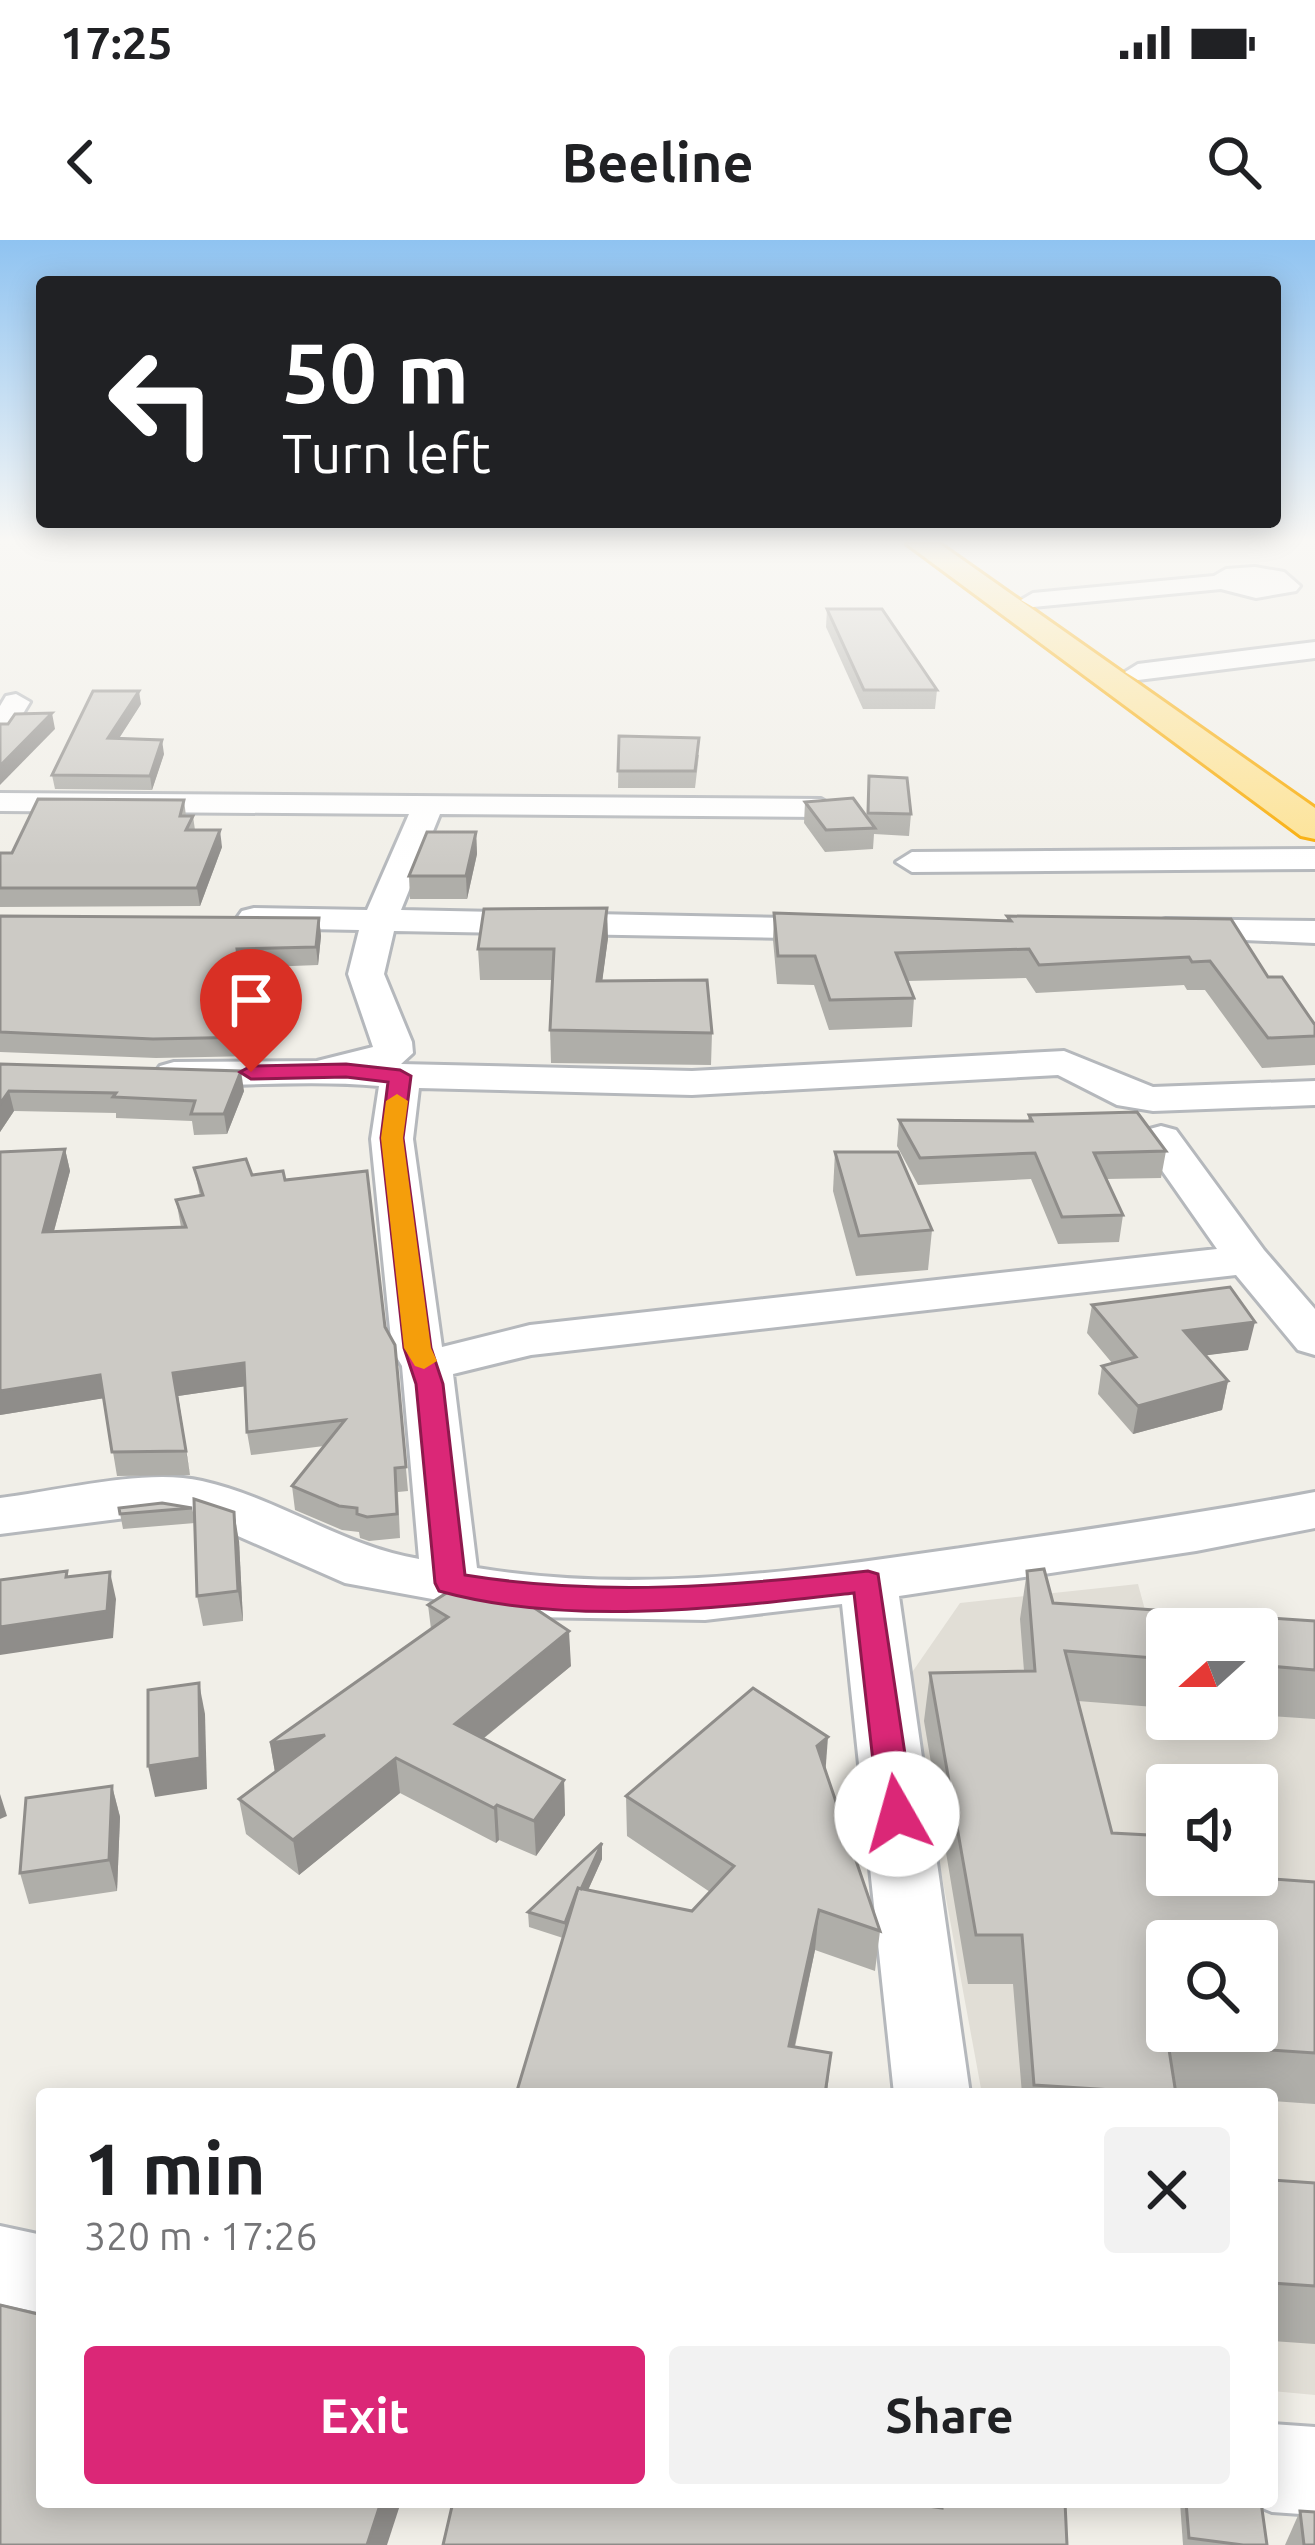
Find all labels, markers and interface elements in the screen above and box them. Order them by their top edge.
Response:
text: 17:25 [60,17,173,68]
icon: back [48,129,114,195]
icon: search [1201,129,1267,195]
text: Beeline [561,132,754,192]
icon: left [84,324,240,480]
text: 50 m [282,325,469,419]
text: Turn left [282,423,491,483]
pin [200,949,302,1072]
icon: arrive [218,967,284,1033]
north arrow [1146,1608,1278,1740]
map controls [1146,1608,1278,2052]
position arrow [834,1751,960,1877]
button: sound [1146,1764,1278,1896]
button: search [1146,1920,1278,2052]
button: close [1104,2127,1230,2253]
text: 1 min [84,2128,266,2209]
text: 320 m · 17:26 [84,2214,318,2257]
button: Exit [84,2346,645,2484]
button: Share [669,2346,1230,2484]

